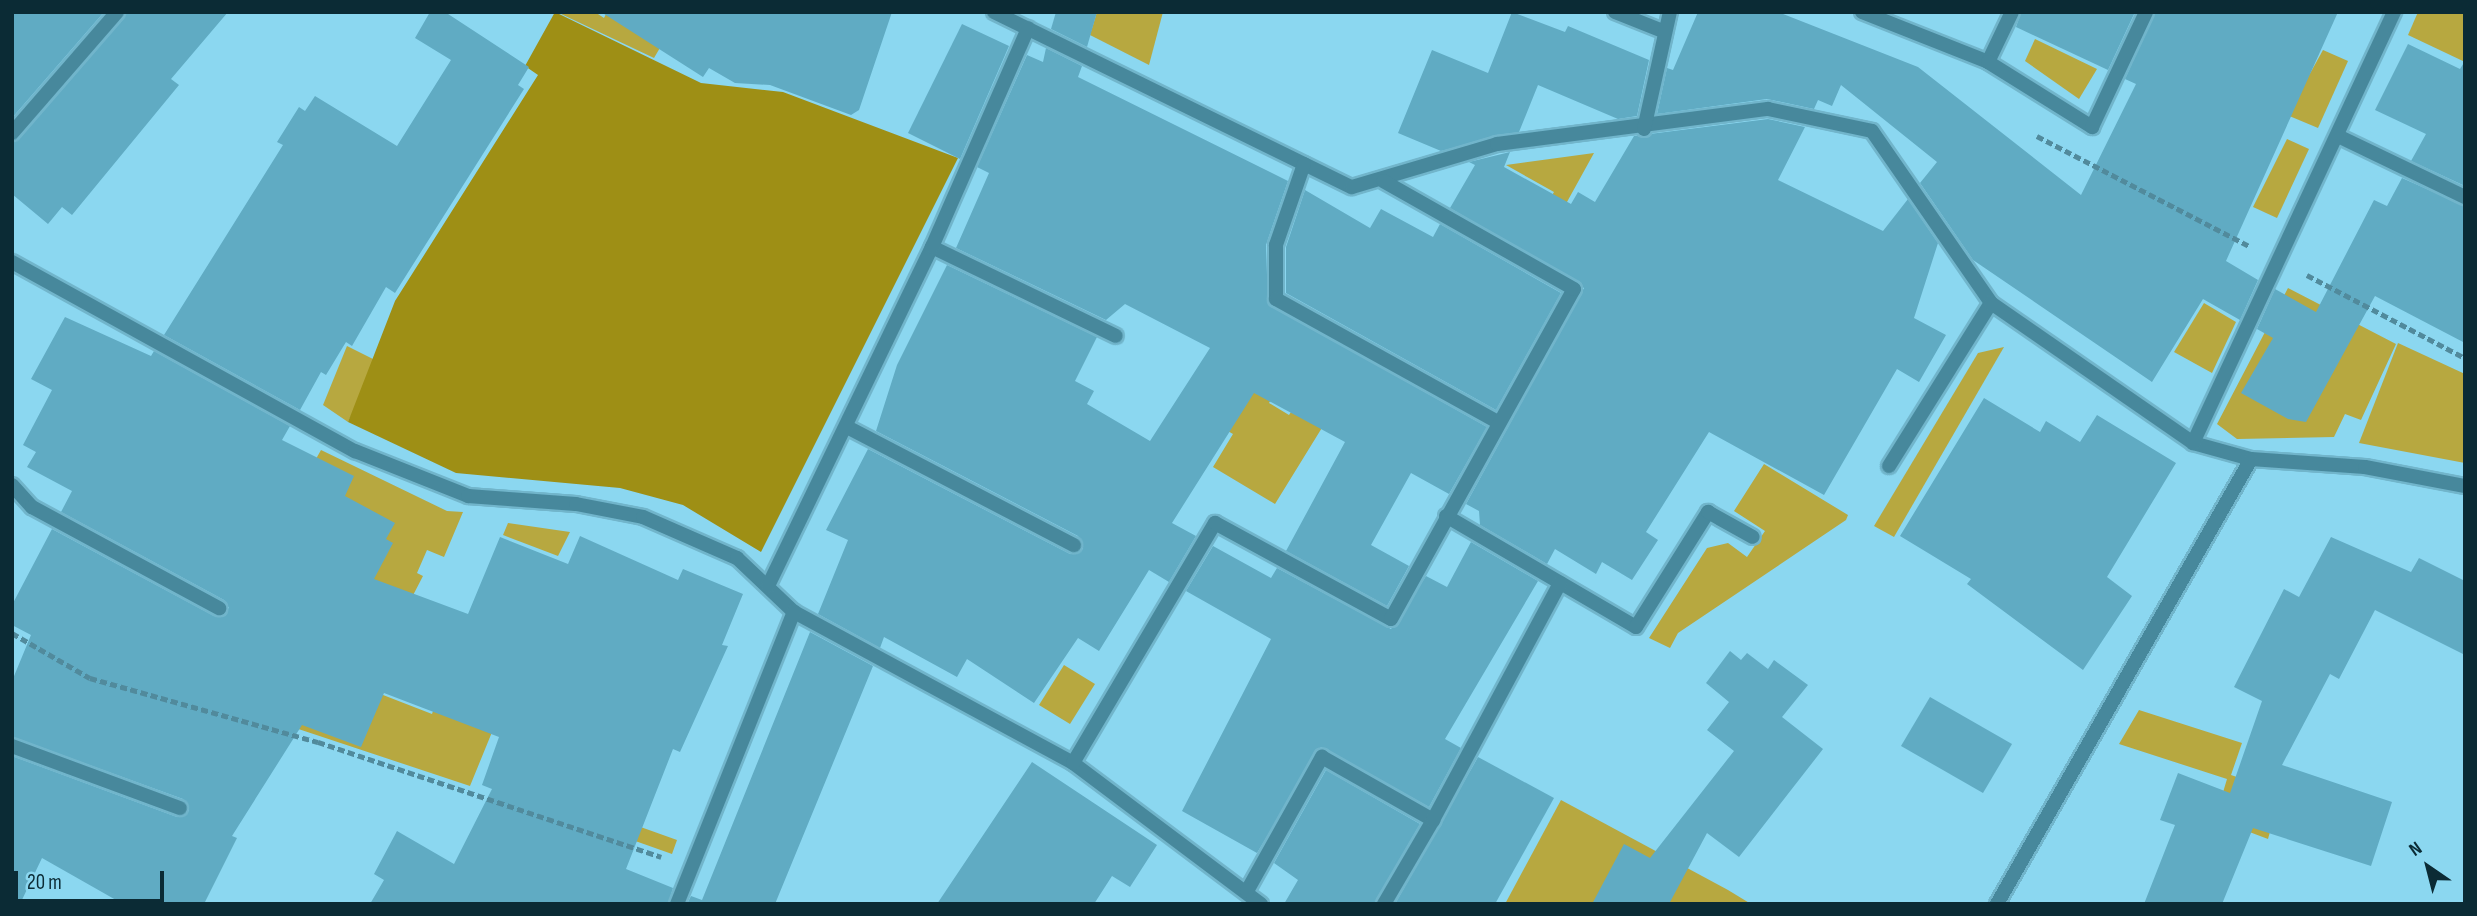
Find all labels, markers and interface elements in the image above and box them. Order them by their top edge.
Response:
north arrow [2393,832,2463,902]
text: N [2405,837,2426,862]
scale bar [18,856,168,900]
text: 20 m [27,870,62,895]

